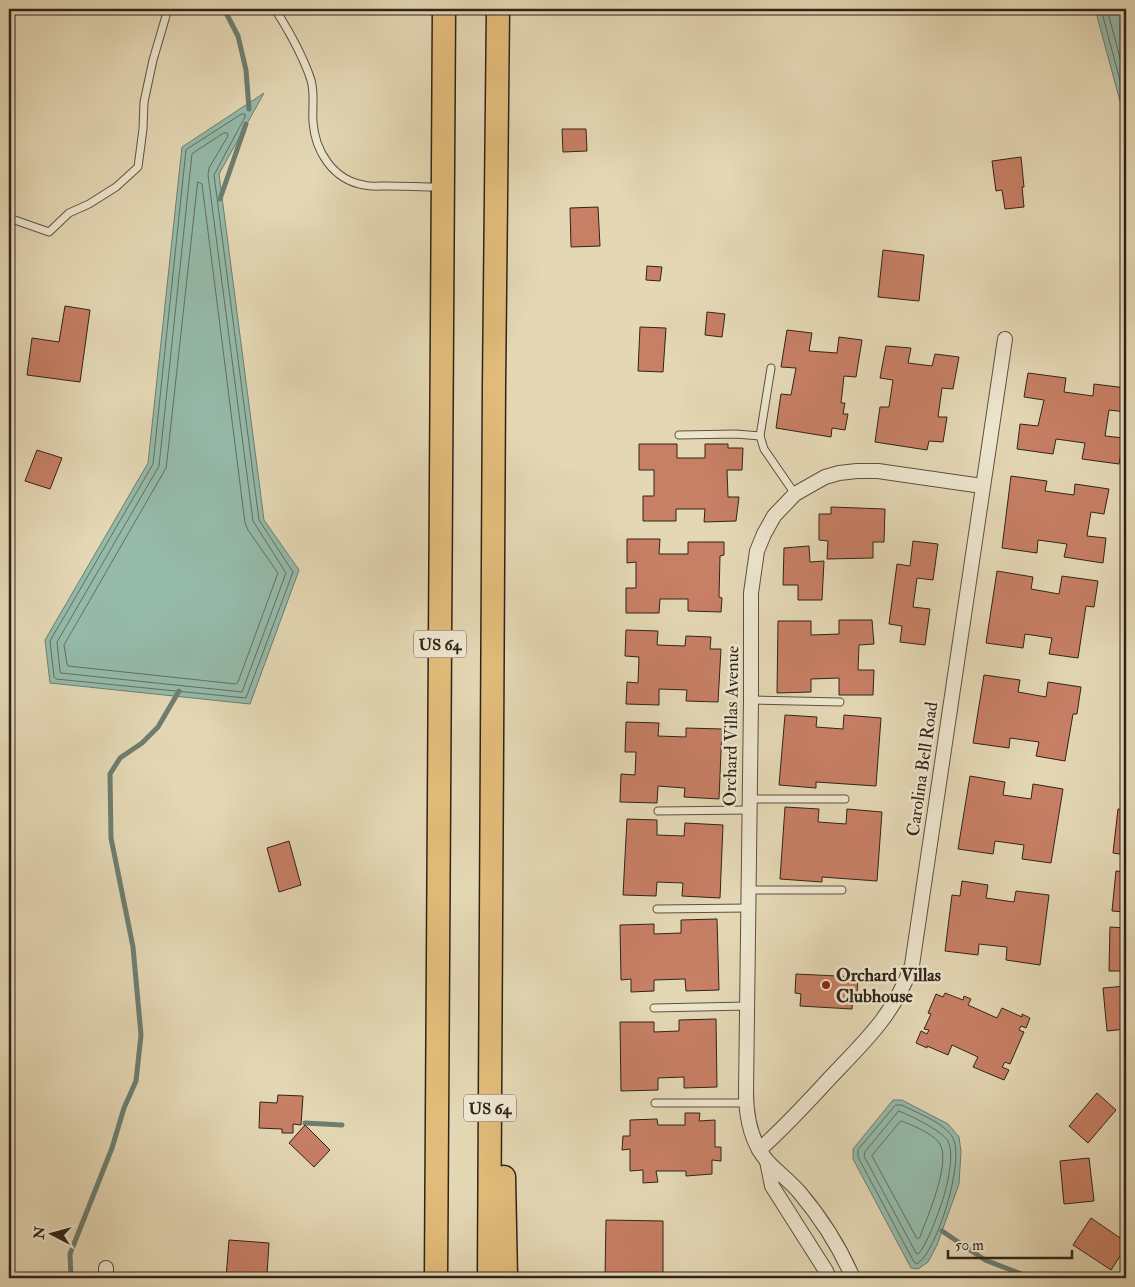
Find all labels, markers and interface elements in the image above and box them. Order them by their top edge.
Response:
road number: US 64 [414,630,466,658]
street label: Orchard Villas Avenue [719,645,744,807]
street label: Carolina Bell Road [902,700,943,838]
place label: Orchard Villas Clubhouse [836,964,941,1008]
marker: Orchard Villas Clubhouse [820,979,832,991]
road number: US 64 [464,1094,516,1122]
north arrow [28,1210,78,1260]
text: N [30,1225,49,1241]
scale bar [948,1227,1071,1259]
text: 50 m [955,1236,984,1255]

